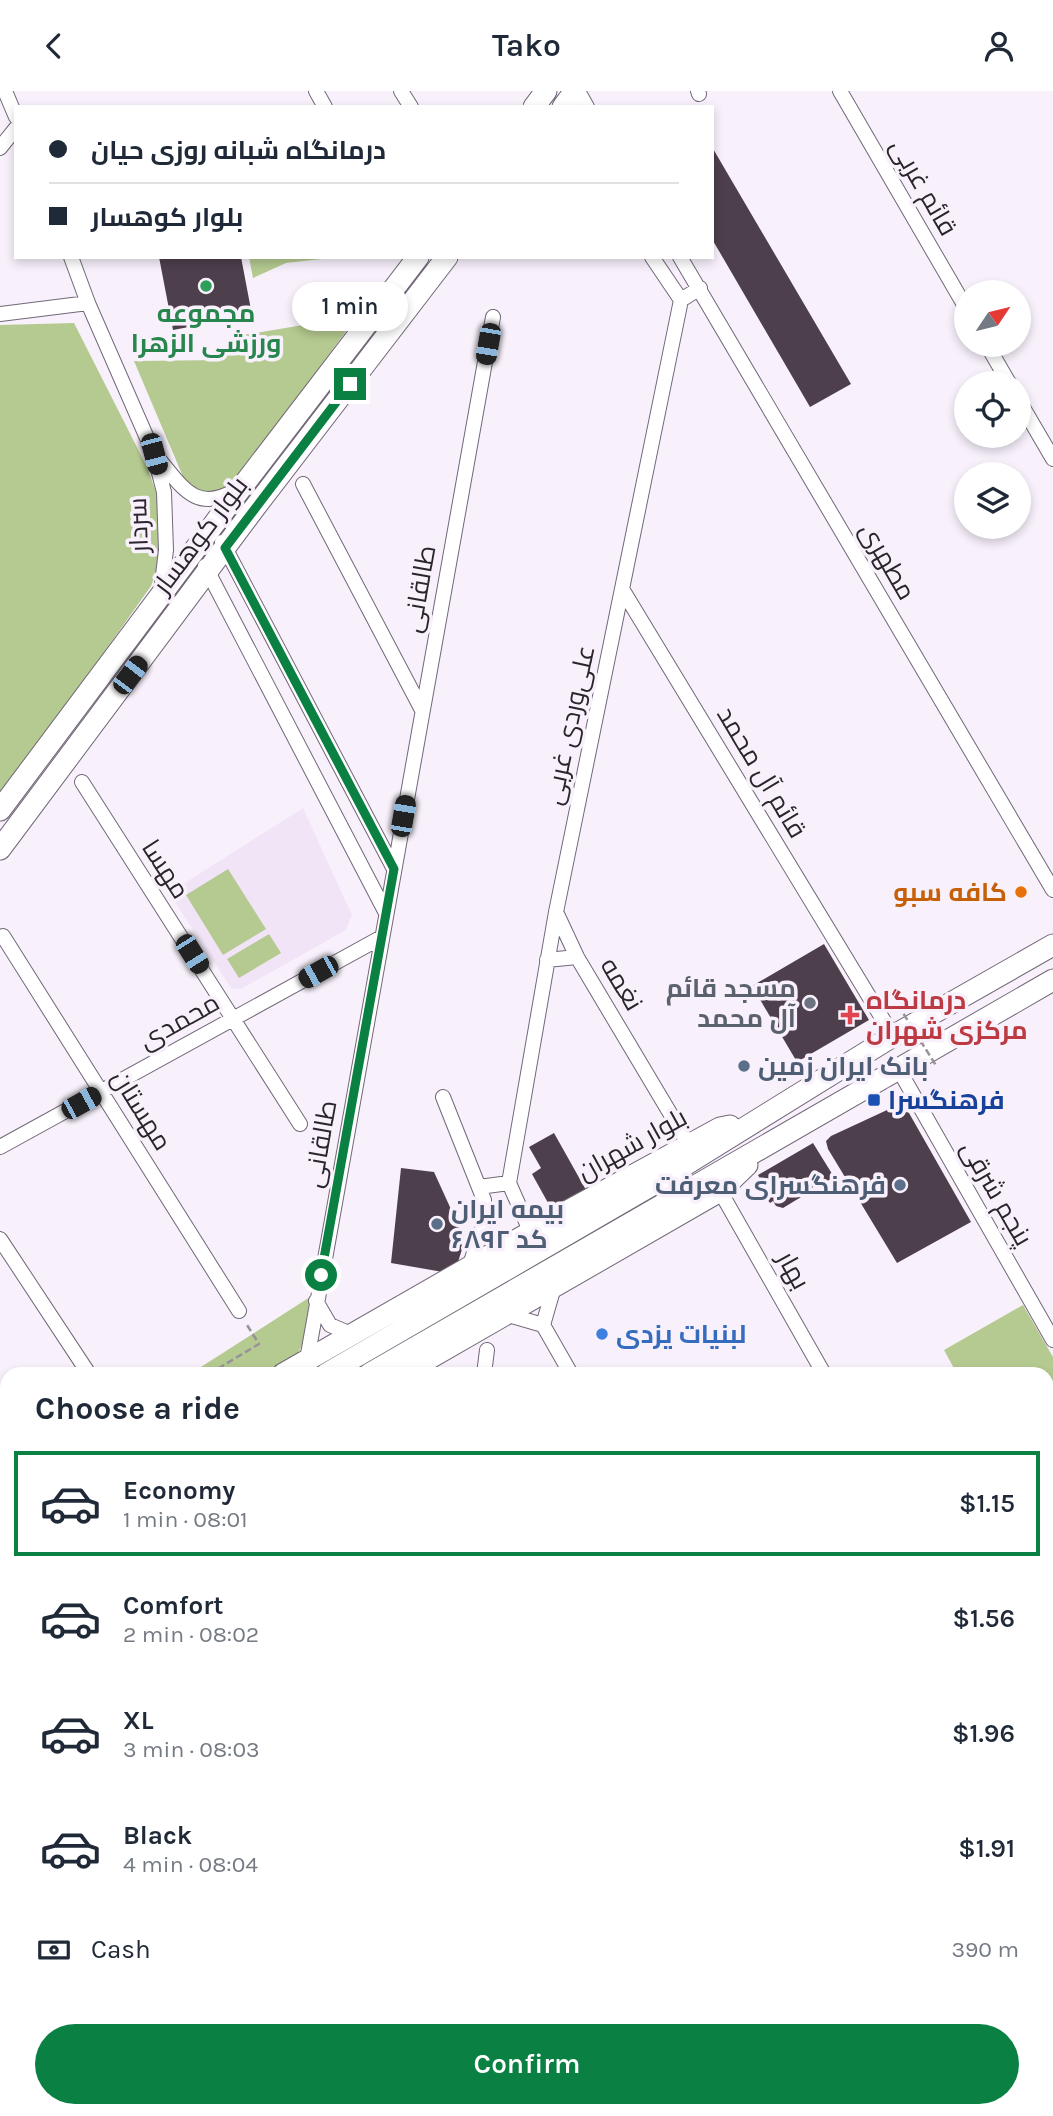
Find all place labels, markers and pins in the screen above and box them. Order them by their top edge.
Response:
marker: مجموعه ورزشی الزهرا [198,278,214,294]
place label: مجموعه ورزشی الزهرا [131,298,281,359]
place label: کافه سبو [893,877,1007,908]
marker: کافه سبو [1013,884,1029,900]
place label: مسجد قائم آل محمد [666,973,797,1034]
place label: درمانگاه مرکزی شهران [866,985,1028,1046]
marker: مسجد قائم آل محمد [802,995,818,1011]
marker: درمانگاه مرکزی شهران [840,1005,860,1025]
place label: بانک ایران زمین [758,1051,928,1082]
marker: بانک ایران زمین [736,1058,752,1074]
place label: فرهنگسرا [888,1085,1005,1116]
marker: فرهنگسرا [866,1092,882,1108]
place label: فرهنگسرای معرفت [655,1170,886,1201]
marker: فرهنگسرای معرفت [892,1177,908,1193]
place label: بیمه ایران کد ۶۸۹۲ [451,1194,564,1255]
marker: بیمه ایران کد ۶۸۹۲ [429,1216,445,1232]
place label: لبنیات یزدی [616,1319,747,1350]
marker: لبنیات یزدی [594,1326,610,1342]

